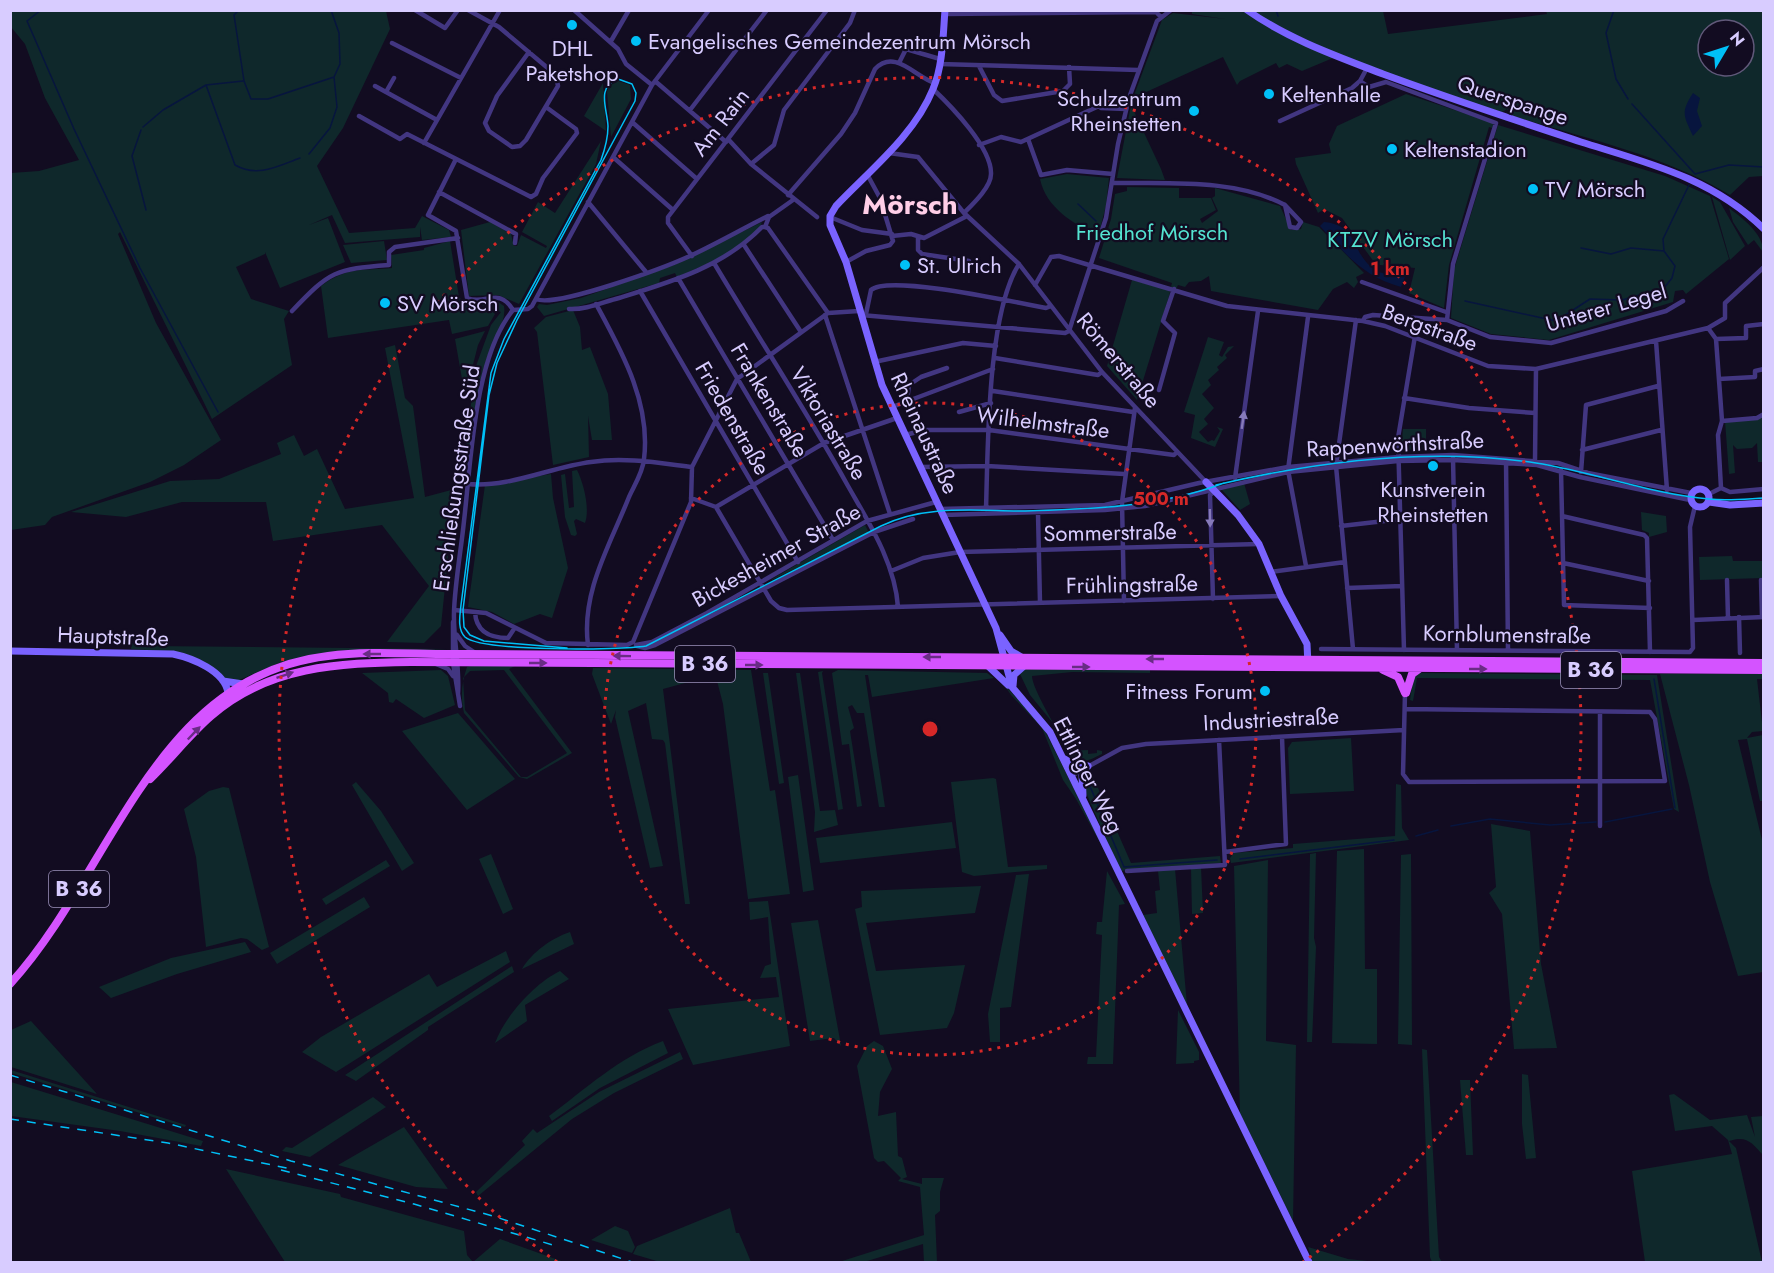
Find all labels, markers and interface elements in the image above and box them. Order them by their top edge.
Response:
marker: DHL Paketshop [565,18,579,32]
north arrow [1696,18,1756,78]
place label: Evangelisches Gemeindezentrum Mörsch [648,25,1031,57]
text: N [1724,27,1750,51]
place label: DHL Paketshop [526,32,618,89]
marker: Evangelisches Gemeindezentrum Mörsch [629,34,643,48]
street label: Querspange [1453,67,1573,133]
place label: Keltenhalle [1281,78,1381,110]
street label: Am Rain [683,81,757,163]
place label: Schulzentrum Rheinstetten [1057,82,1182,139]
marker: Keltenhalle [1262,87,1276,101]
marker: Schulzentrum Rheinstetten [1187,104,1201,118]
place label: Keltenstadion [1404,133,1527,165]
marker: Keltenstadion [1385,142,1399,156]
place label: TV Mörsch [1545,173,1645,205]
marker: TV Mörsch [1526,182,1540,196]
district label: Mörsch [862,184,958,225]
park label: Friedhof Mörsch [1076,216,1228,248]
park label: KTZV Mörsch [1327,223,1453,255]
place label: St. Ulrich [917,249,1002,281]
text: 1 km [1370,256,1410,282]
marker: St. Ulrich [898,258,912,272]
street label: Unterer Legel [1542,274,1670,340]
place label: SV Mörsch [397,287,499,319]
street label: Bergstraße [1378,295,1482,359]
marker: SV Mörsch [378,296,392,310]
street label: Römerstraße [1069,305,1169,415]
street label: Frankenstraße [723,337,817,463]
street label: Friedenstraße [687,355,779,481]
street label: Viktoriastraße [783,360,875,486]
street label: Erschließungsstraße Süd [424,363,488,593]
street label: Rheinaustraße [883,367,967,499]
street label: Wilhelmstraße [975,398,1111,446]
one-way arrow [1238,410,1247,429]
street label: Rappenwörthstraße [1305,423,1485,465]
marker: Kunstverein Rheinstetten [1426,459,1440,473]
place label: Kunstverein Rheinstetten [1377,473,1489,530]
text: 500 m [1133,486,1189,512]
street label: Bickesheimer Straße [686,495,866,615]
one-way arrow [1205,508,1215,527]
street label: Sommerstraße [1043,515,1177,549]
street label: Frühlingstraße [1066,567,1198,601]
street label: Kornblumenstraße [1423,617,1591,651]
street label: Hauptstraße [57,618,169,654]
road number: B 36 [675,646,735,682]
one-way arrow [363,649,382,659]
one-way arrow [613,651,632,660]
one-way arrow [923,652,942,662]
road number: B 36 [1561,652,1621,688]
one-way arrow [1146,654,1165,664]
one-way arrow [529,658,548,668]
one-way arrow [745,660,764,670]
one-way arrow [1072,662,1091,672]
one-way arrow [1468,664,1487,674]
one-way arrow [276,670,294,679]
place label: Fitness Forum [1125,675,1253,707]
marker: Fitness Forum [1258,684,1272,698]
street label: Industriestraße [1202,699,1340,739]
street label: Ettlinger Weg [1046,711,1132,839]
centre of rings [920,719,940,739]
one-way arrow [187,725,201,740]
road number: B 36 [49,871,109,907]

